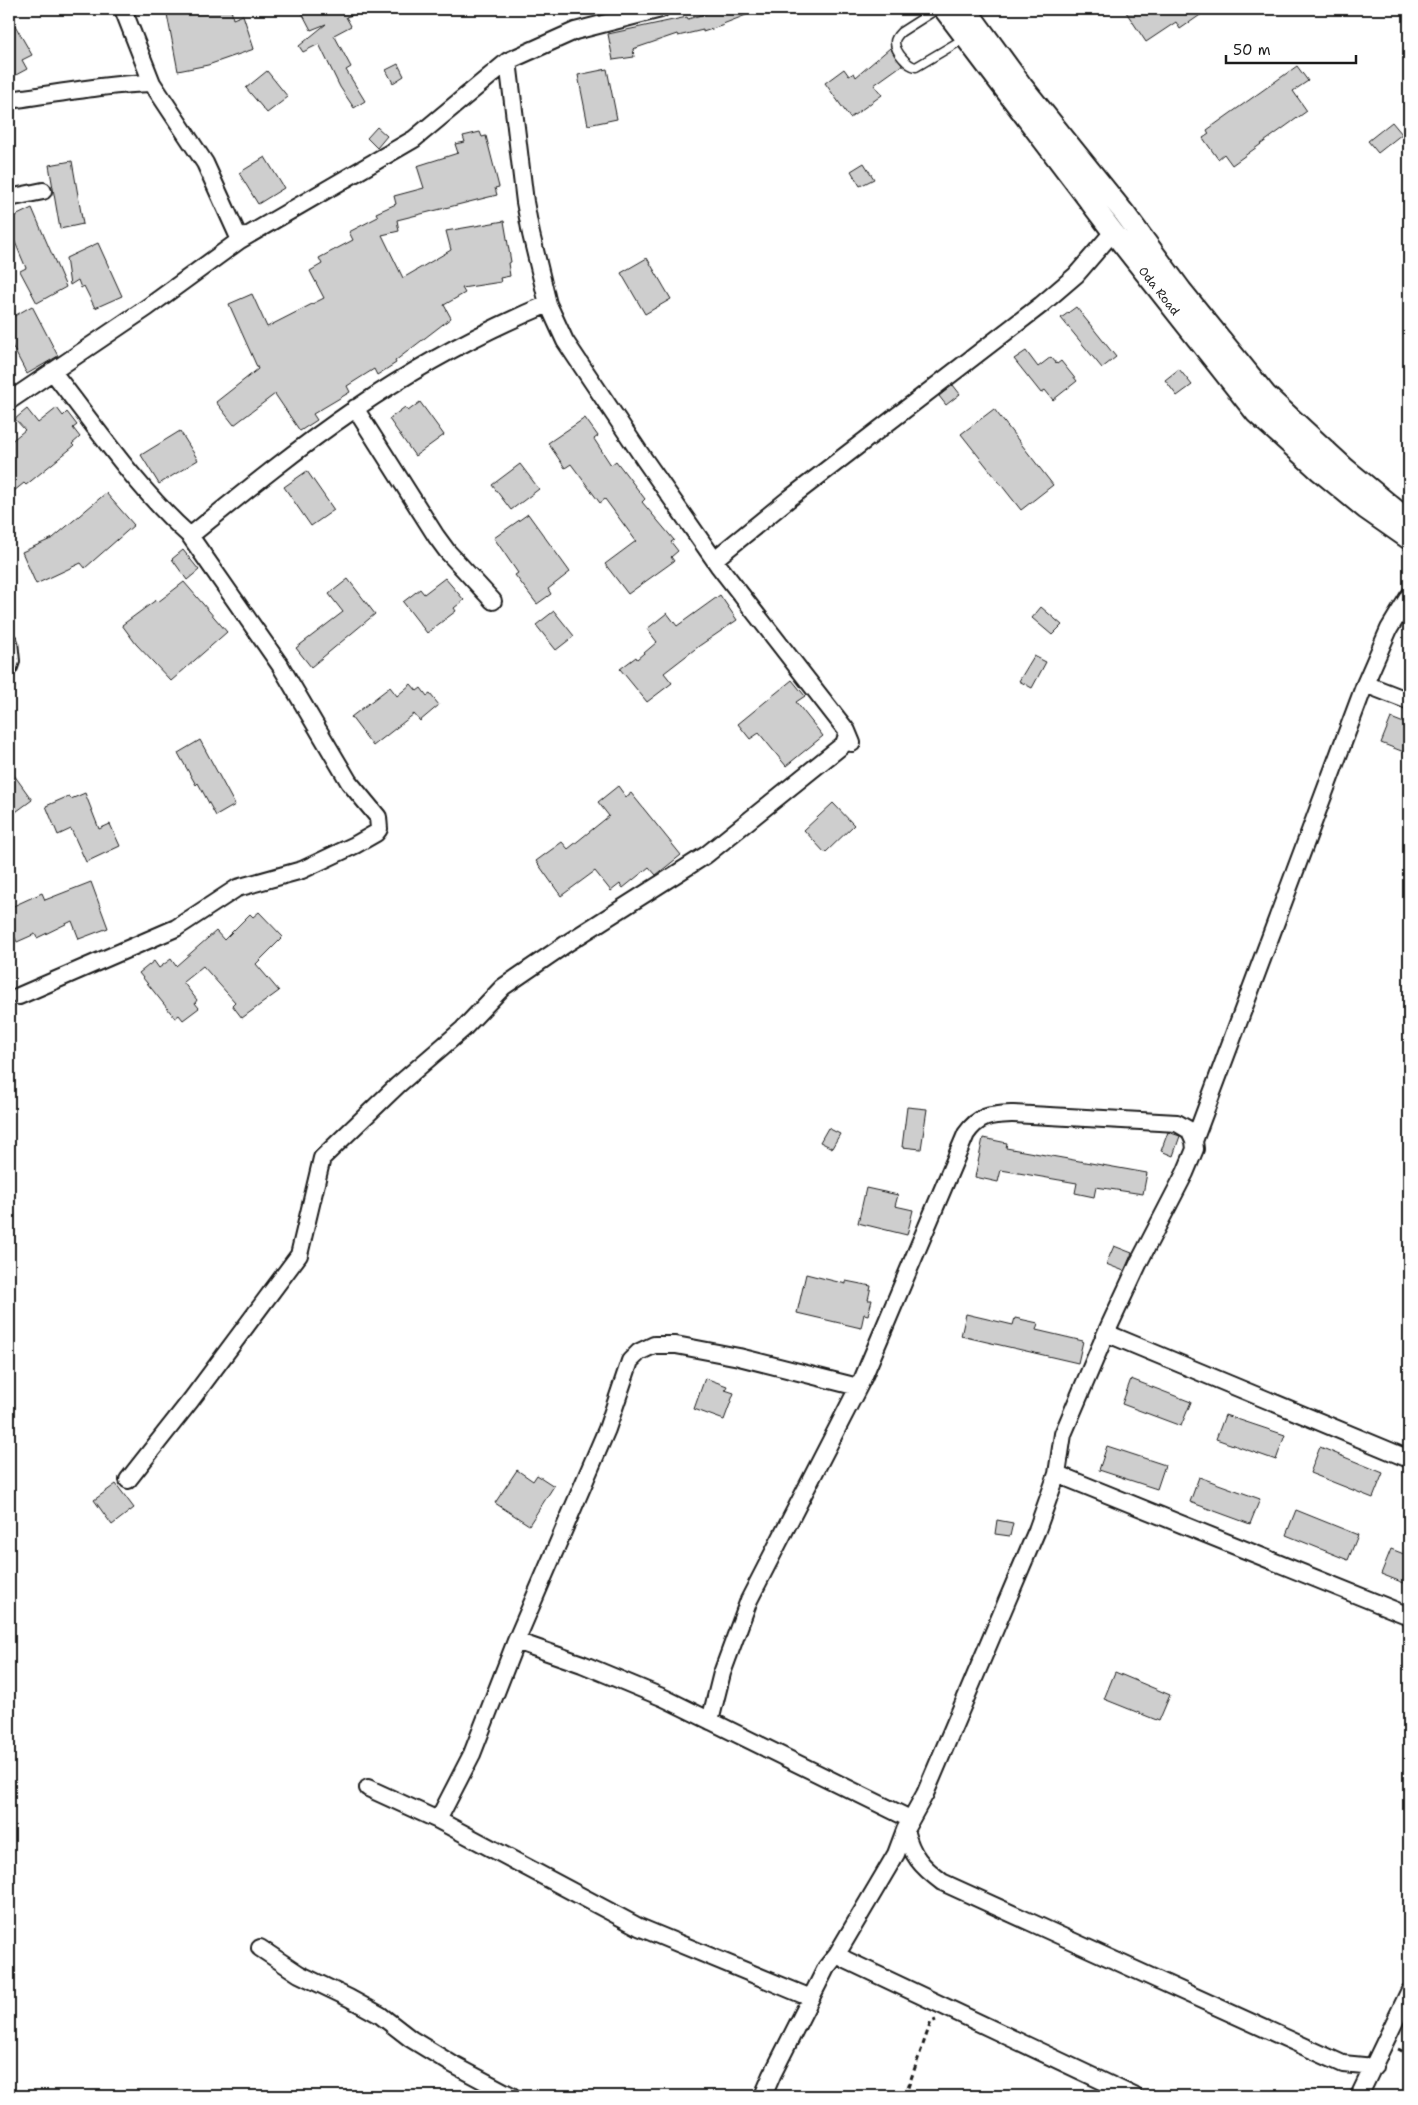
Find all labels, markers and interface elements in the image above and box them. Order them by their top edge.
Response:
scale bar [1226,32,1356,64]
text: 50 m [1233,40,1271,60]
street label: Oda Road [1135,263,1183,319]

